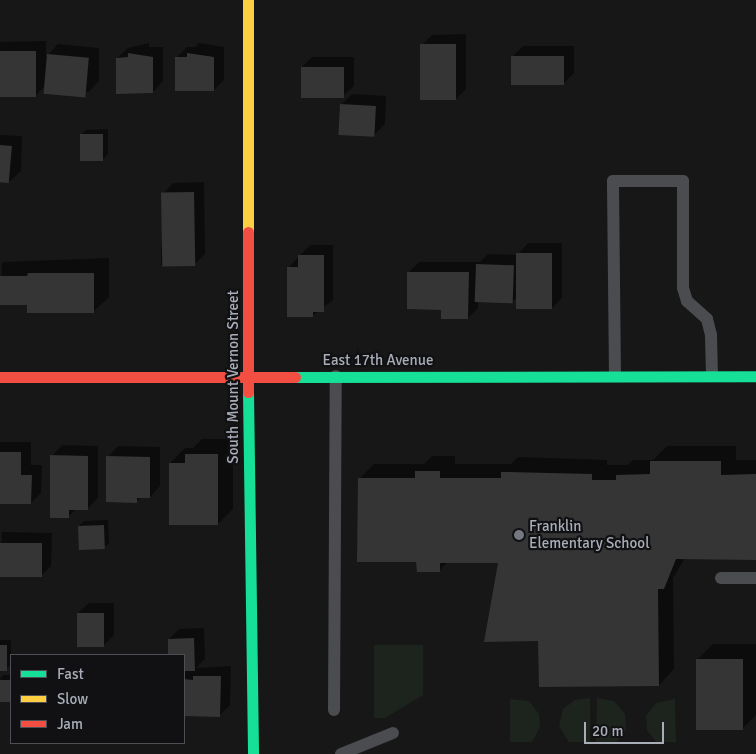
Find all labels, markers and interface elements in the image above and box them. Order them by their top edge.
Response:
street label: South Mount Vernon Street [225,290,243,464]
street label: East 17th Avenue [323,352,433,370]
place label: Franklin Elementary School [529,517,650,552]
marker: Franklin Elementary School [513,529,525,541]
legend [10,654,185,744]
text: Fast [57,665,84,683]
text: Slow [57,690,88,708]
scale bar [586,712,666,744]
text: Jam [57,715,83,733]
text: 20 m [592,722,623,740]

